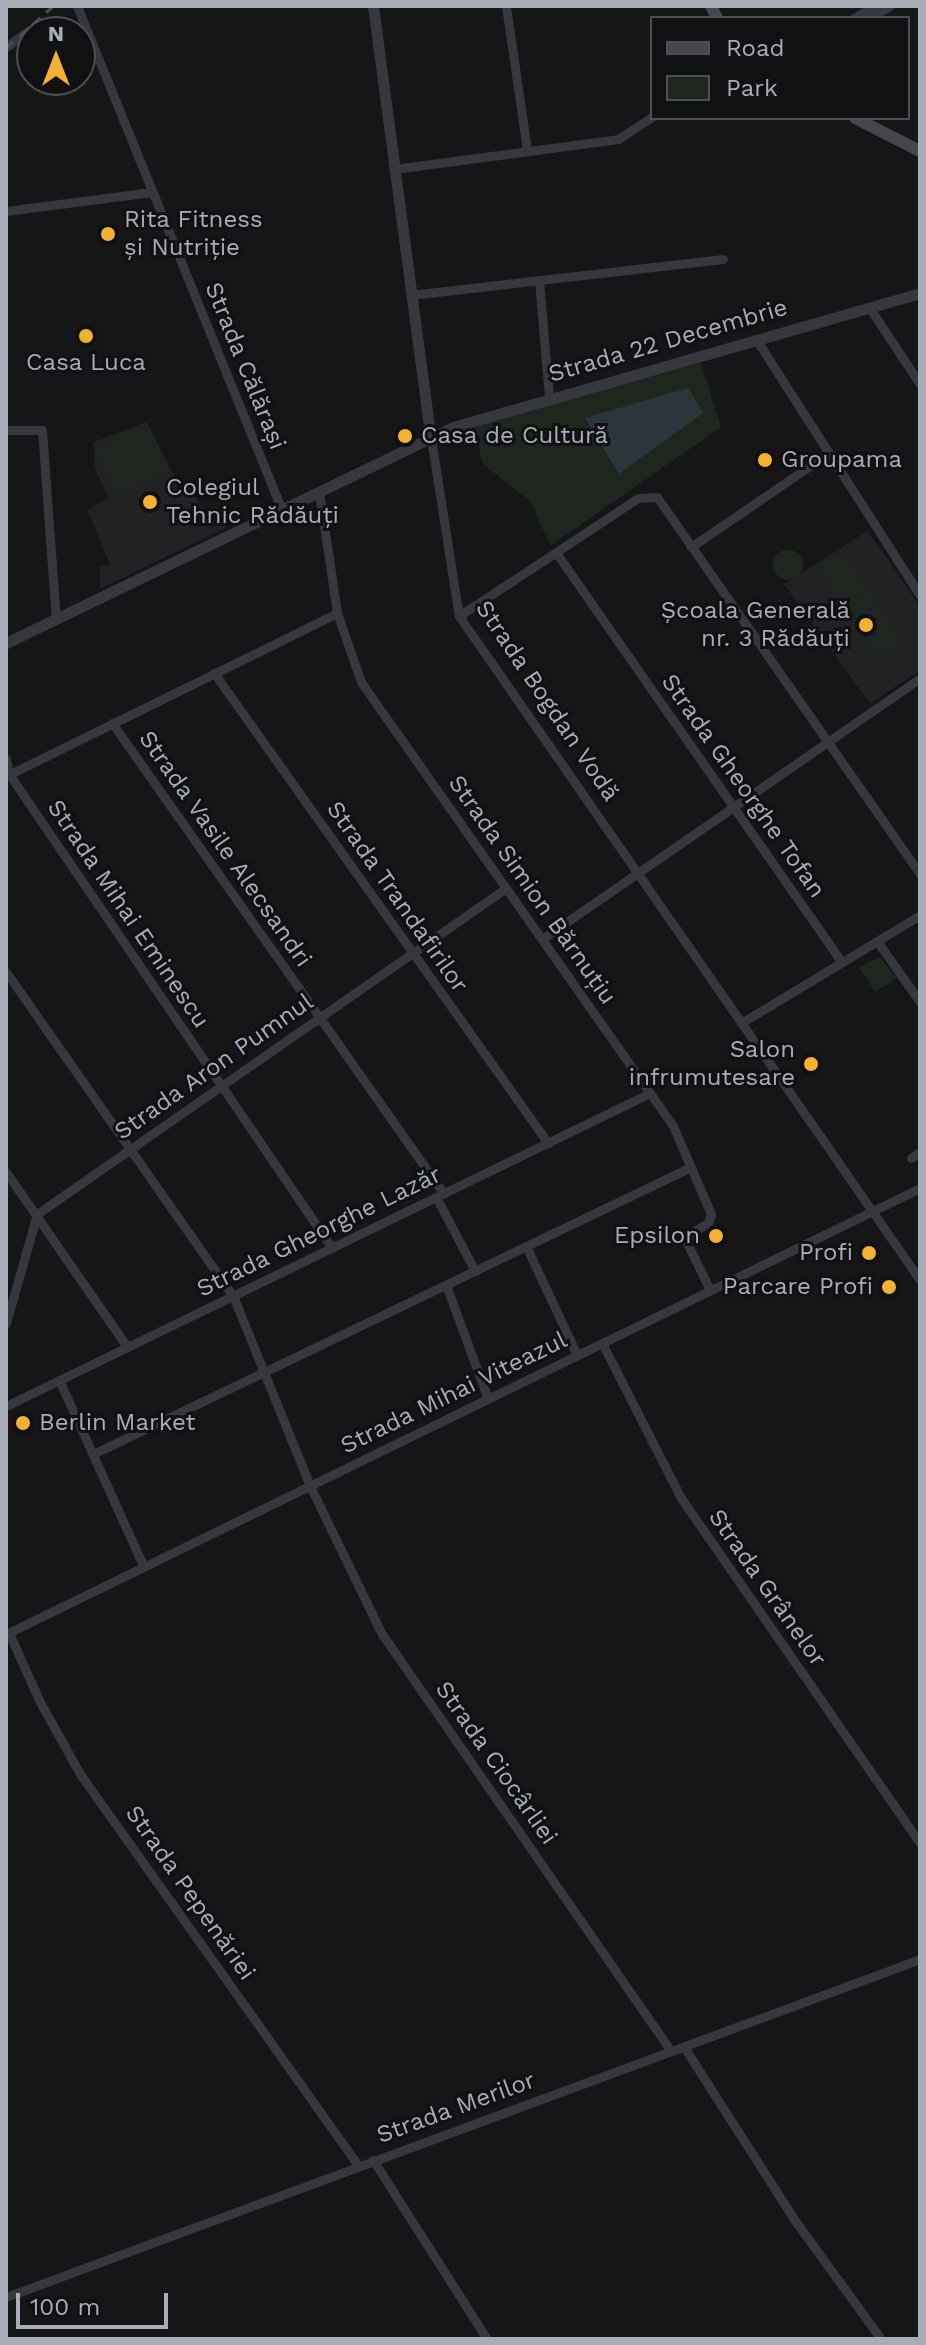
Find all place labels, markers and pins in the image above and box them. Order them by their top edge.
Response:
place label: Rita Fitness și Nutriție [124,206,263,262]
marker: Rita Fitness și Nutriție [99,225,117,243]
marker: Casa Luca [77,327,95,345]
place label: Casa Luca [26,349,146,377]
place label: Casa de Cultură [421,422,609,450]
marker: Casa de Cultură [396,427,414,445]
place label: Groupama [781,446,902,474]
marker: Groupama [756,451,774,469]
place label: Colegiul Tehnic Rădăuți [166,474,339,530]
marker: Colegiul Tehnic Rădăuți [141,493,159,511]
place label: Școala Generală nr. 3 Rădăuți [660,597,850,653]
marker: Școala Generală nr. 3 Rădăuți [857,616,875,634]
place label: Salon infrumutesare [629,1036,795,1092]
marker: Salon infrumutesare [802,1055,820,1073]
place label: Epsilon [614,1222,700,1250]
marker: Epsilon [707,1227,725,1245]
place label: Profi [799,1239,853,1267]
marker: Profi [860,1244,878,1262]
place label: Parcare Profi [723,1273,873,1301]
marker: Parcare Profi [880,1278,898,1296]
place label: Berlin Market [39,1409,196,1437]
marker: Berlin Market [14,1414,32,1432]

